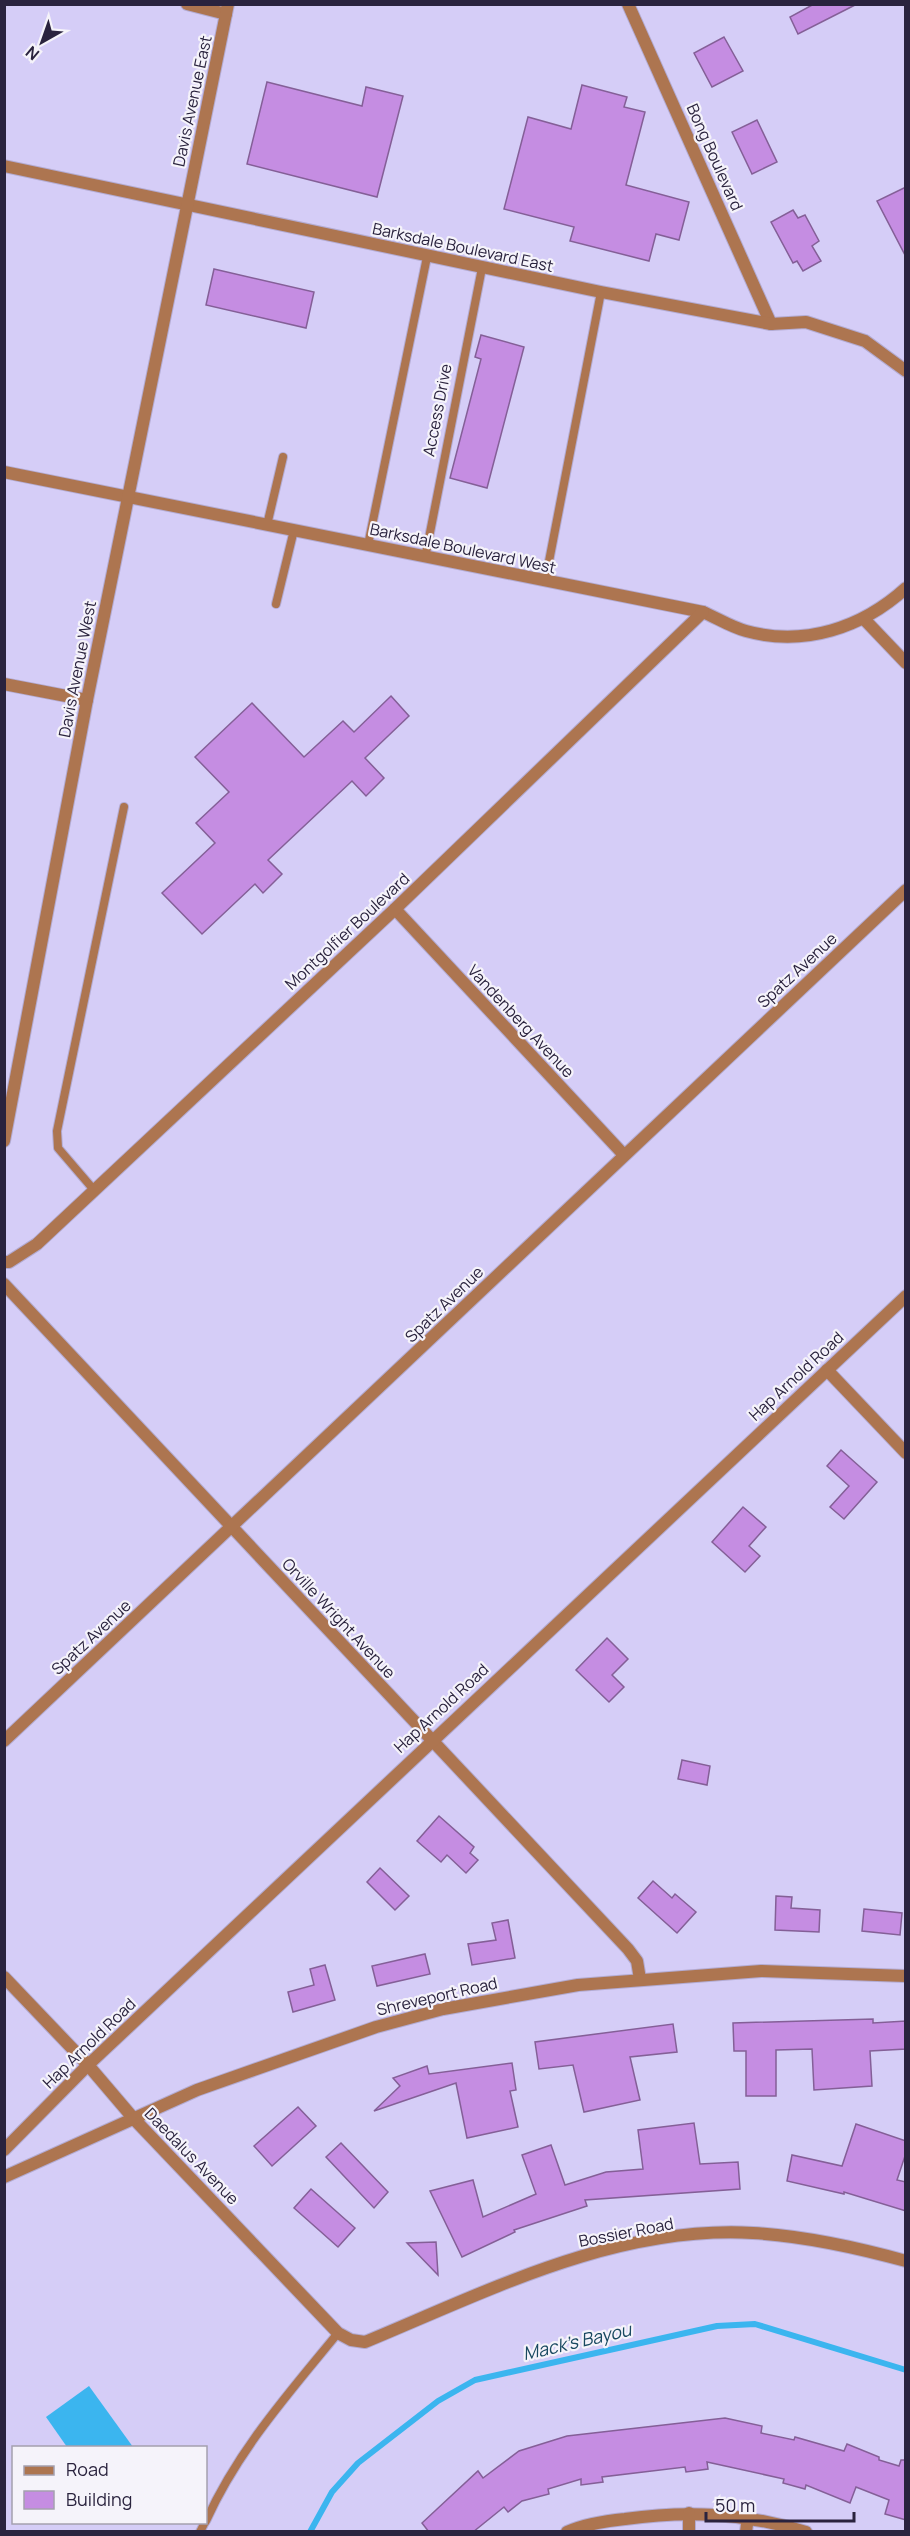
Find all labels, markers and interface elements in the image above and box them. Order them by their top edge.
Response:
north arrow [12,12,72,72]
street label: Davis Avenue East [167,33,217,169]
text: N [21,41,44,66]
street label: Bong Boulevard [682,100,748,214]
street label: Barksdale Boulevard East [370,217,556,277]
street label: Access Drive [417,362,457,458]
street label: Barksdale Boulevard West [368,518,558,578]
street label: Davis Avenue West [53,599,101,739]
street label: Montgolfier Boulevard [280,867,414,995]
street label: Spatz Avenue [753,927,841,1013]
street label: Vandenberg Avenue [463,960,579,1082]
street label: Spatz Avenue [400,1261,488,1347]
street label: Hap Arnold Road [744,1326,848,1426]
street label: Orville Wright Avenue [277,1553,401,1683]
street label: Spatz Avenue [47,1594,135,1680]
street label: Hap Arnold Road [389,1658,493,1758]
street label: Shreveport Road [375,1971,499,2021]
street label: Hap Arnold Road [38,1993,140,2093]
street label: Daedalus Avenue [140,2103,244,2209]
street label: Bossier Road [577,2212,675,2252]
water label: Mack's Bayou [520,2317,635,2365]
legend [12,2446,207,2524]
text: Road [66,2457,109,2481]
scale bar [706,2485,854,2523]
text: Building [66,2487,132,2511]
text: 50 m [715,2493,755,2517]

